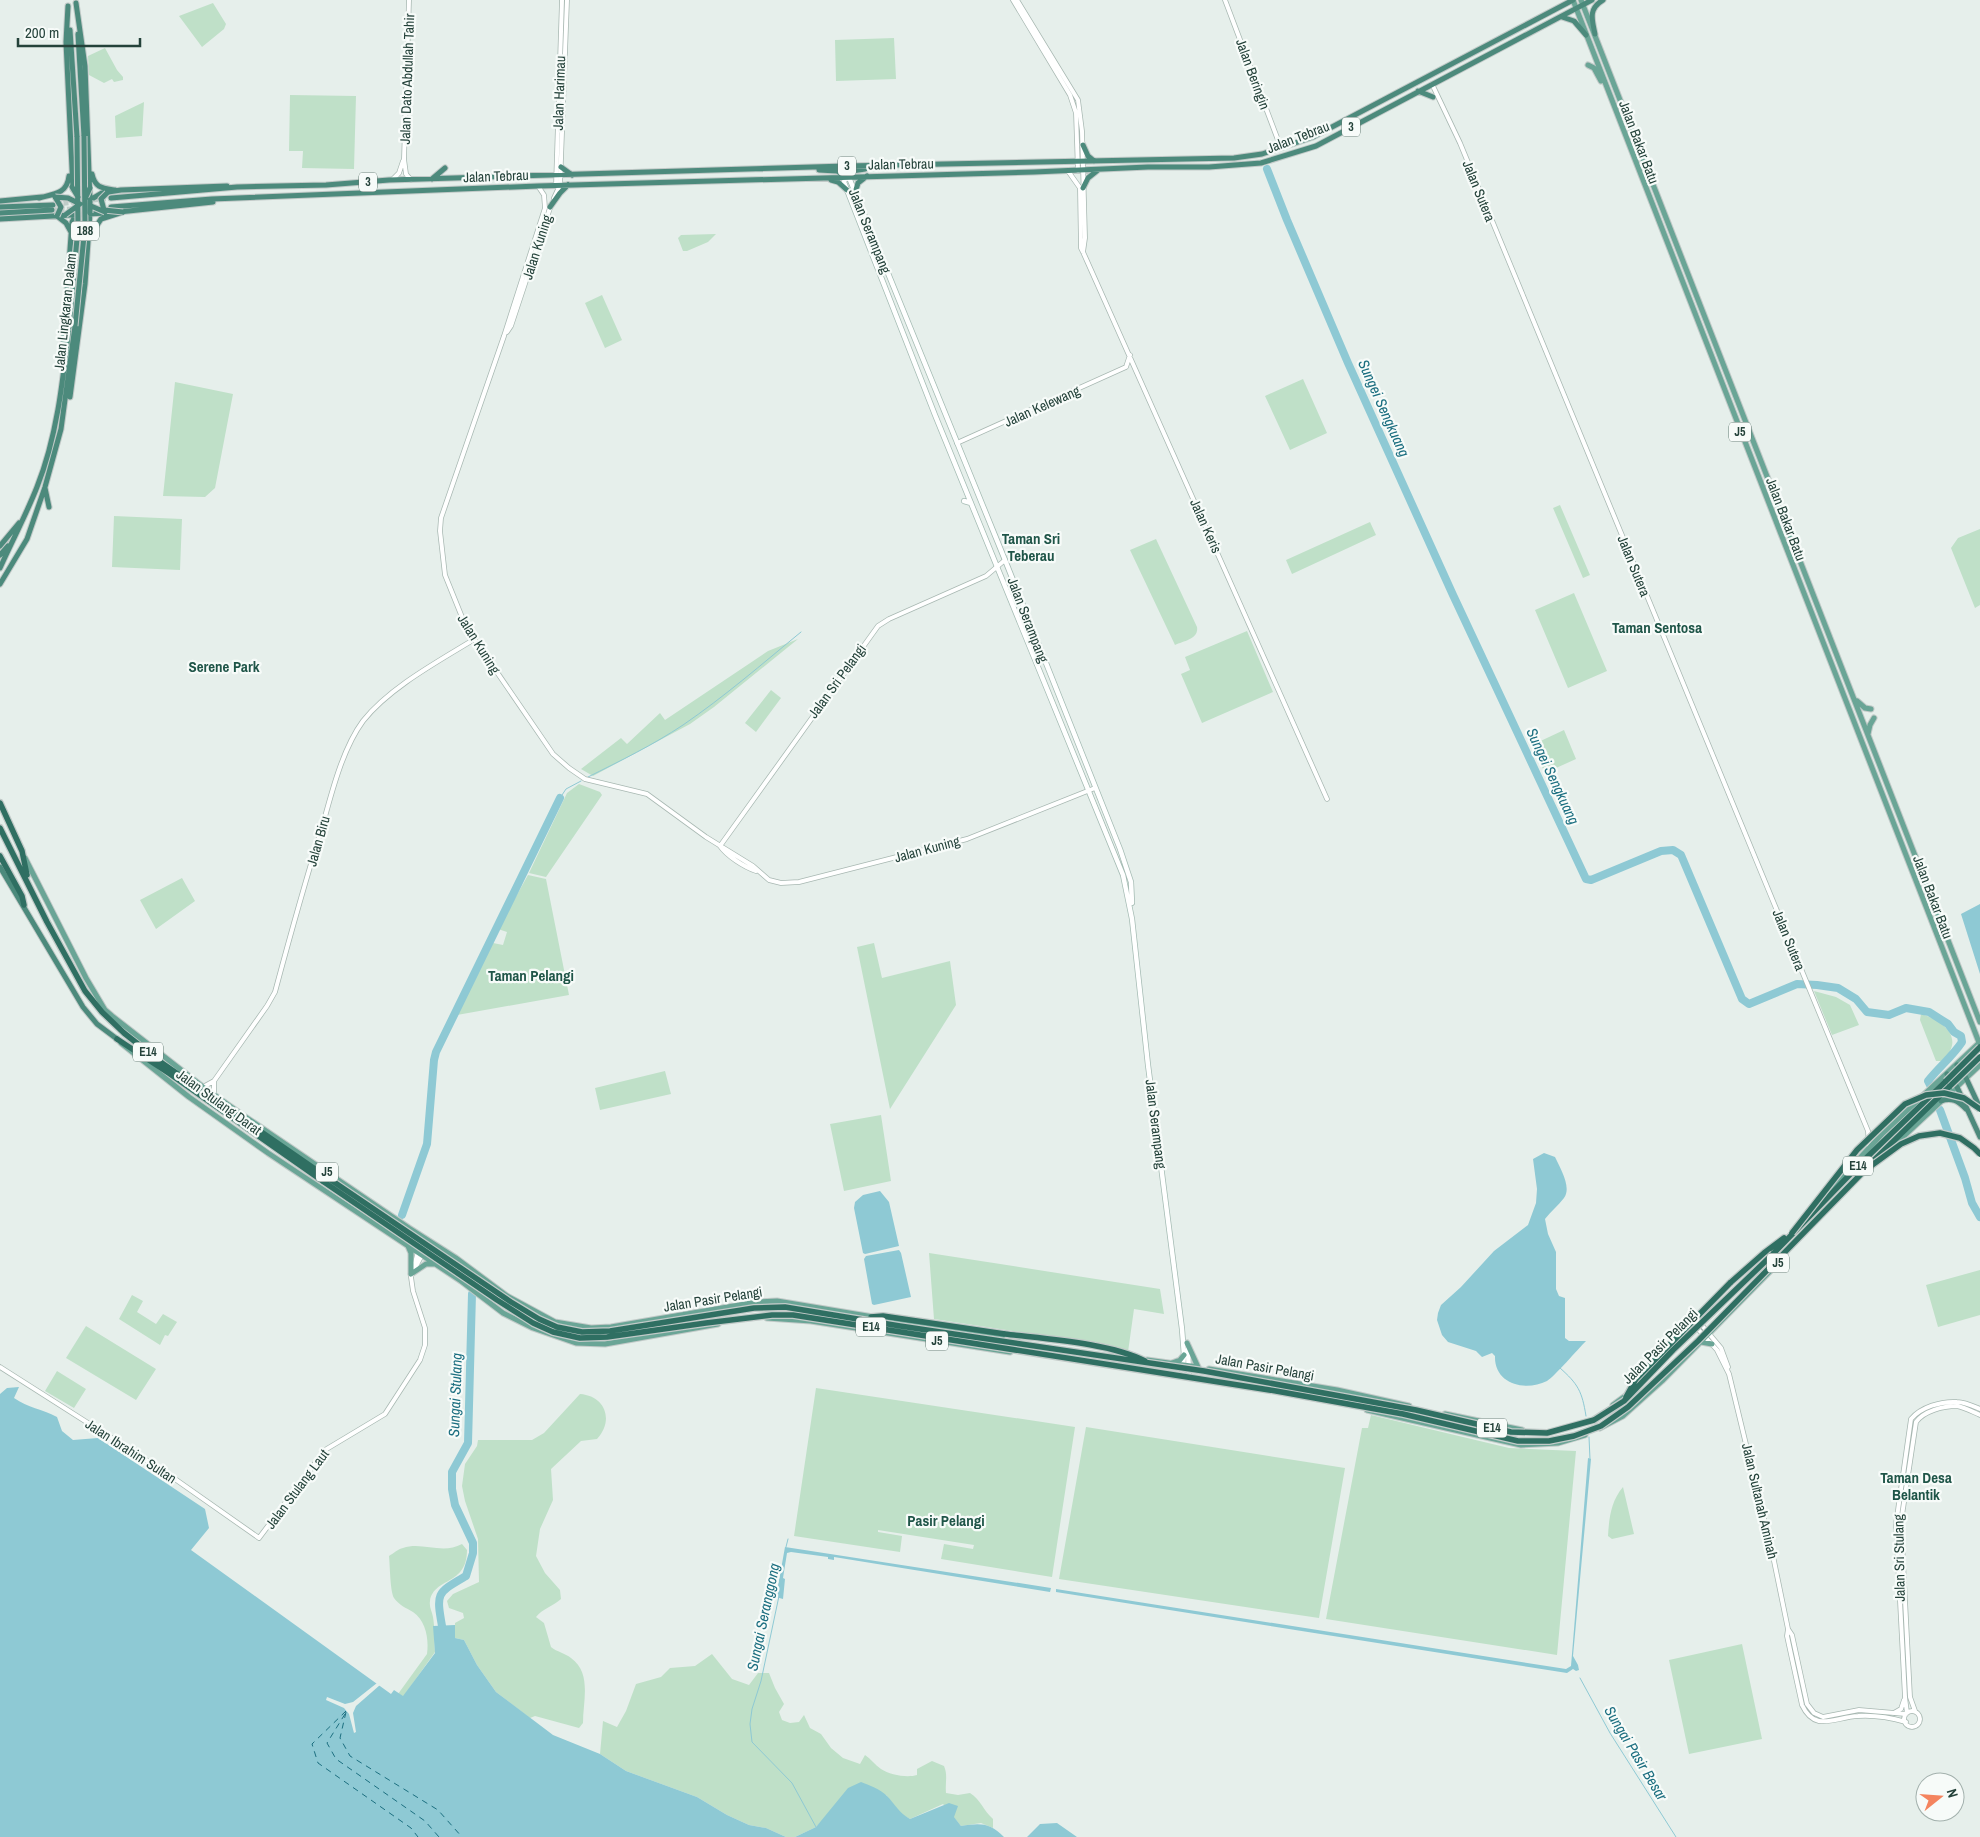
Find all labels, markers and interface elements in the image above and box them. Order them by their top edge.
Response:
street label: Jalan Dato Abdullah Tahir [396,13,418,145]
scale bar [18,15,140,47]
text: 200 m [25,22,59,43]
street label: Jalan Beringin [1232,36,1274,112]
street label: Jalan Harimau [549,55,569,131]
street label: Jalan Bakar Batu [1615,98,1663,186]
street label: Jalan Tebrau [1264,117,1332,157]
road number: 3 [1342,118,1360,136]
street label: Jalan Tebrau [868,154,934,174]
road number: 3 [838,157,856,176]
street label: Jalan Sutera [1459,158,1500,225]
street label: Jalan Tebrau [463,166,529,186]
road number: 3 [359,172,377,192]
street label: Jalan Serampang [845,186,895,277]
street label: Jalan Kuning [518,212,556,282]
road number: 188 [71,222,99,240]
street label: Jalan Lingkaran Dalam [50,252,80,372]
water label: Sungei Sengkuang [1353,356,1415,460]
street label: Jalan Kelewang [1001,381,1083,431]
road number: J5 [1729,422,1751,442]
street label: Jalan Bakar Batu [1762,475,1810,563]
street label: Jalan Keris [1186,496,1226,556]
district label: Taman Sri Teberau [1002,528,1060,566]
street label: Jalan Sutera [1614,533,1655,600]
street label: Jalan Serampang [1003,575,1053,666]
street label: Jalan Kuning [454,611,505,678]
district label: Taman Sentosa [1612,617,1702,638]
street label: Jalan Sri Pelangi [804,640,870,722]
district label: Serene Park [188,656,260,677]
water label: Sungei Sengkuang [1521,724,1585,828]
street label: Jalan Biru [302,814,334,868]
street label: Jalan Kuning [892,831,962,866]
street label: Jalan Bakar Batu [1909,853,1957,941]
street label: Jalan Sutera [1769,907,1810,974]
district label: Taman Pelangi [488,965,574,986]
road number: E14 [133,1042,163,1062]
street label: Jalan Stulang Darat [173,1065,265,1139]
street label: Jalan Serampang [1142,1078,1170,1170]
road number: E14 [1843,1156,1873,1176]
road number: J5 [316,1162,338,1182]
road number: J5 [1767,1254,1789,1272]
street label: Jalan Pasir Pelangi [662,1282,764,1316]
street label: Jalan Pasir Pelangi [1618,1304,1702,1388]
road number: E14 [856,1318,886,1336]
road number: J5 [926,1332,948,1350]
street label: Jalan Pasir Pelangi [1214,1349,1316,1385]
water label: Sungai Stulang [443,1352,467,1437]
street label: Jalan Ibrahim Sultan [82,1415,180,1487]
road number: E14 [1477,1419,1507,1438]
street label: Jalan Sultanah Aminah [1738,1441,1782,1561]
street label: Jalan Stulang Laut [261,1446,333,1532]
district label: Taman Desa Belantik [1880,1467,1952,1505]
district label: Pasir Pelangi [907,1510,985,1531]
street label: Jalan Sri Stulang [1889,1514,1909,1602]
water label: Sungai Seranggong [741,1561,785,1673]
water label: Sungai Pasir Besar [1600,1702,1673,1805]
north arrow [1915,1772,1965,1822]
text: N [1943,1787,1962,1800]

